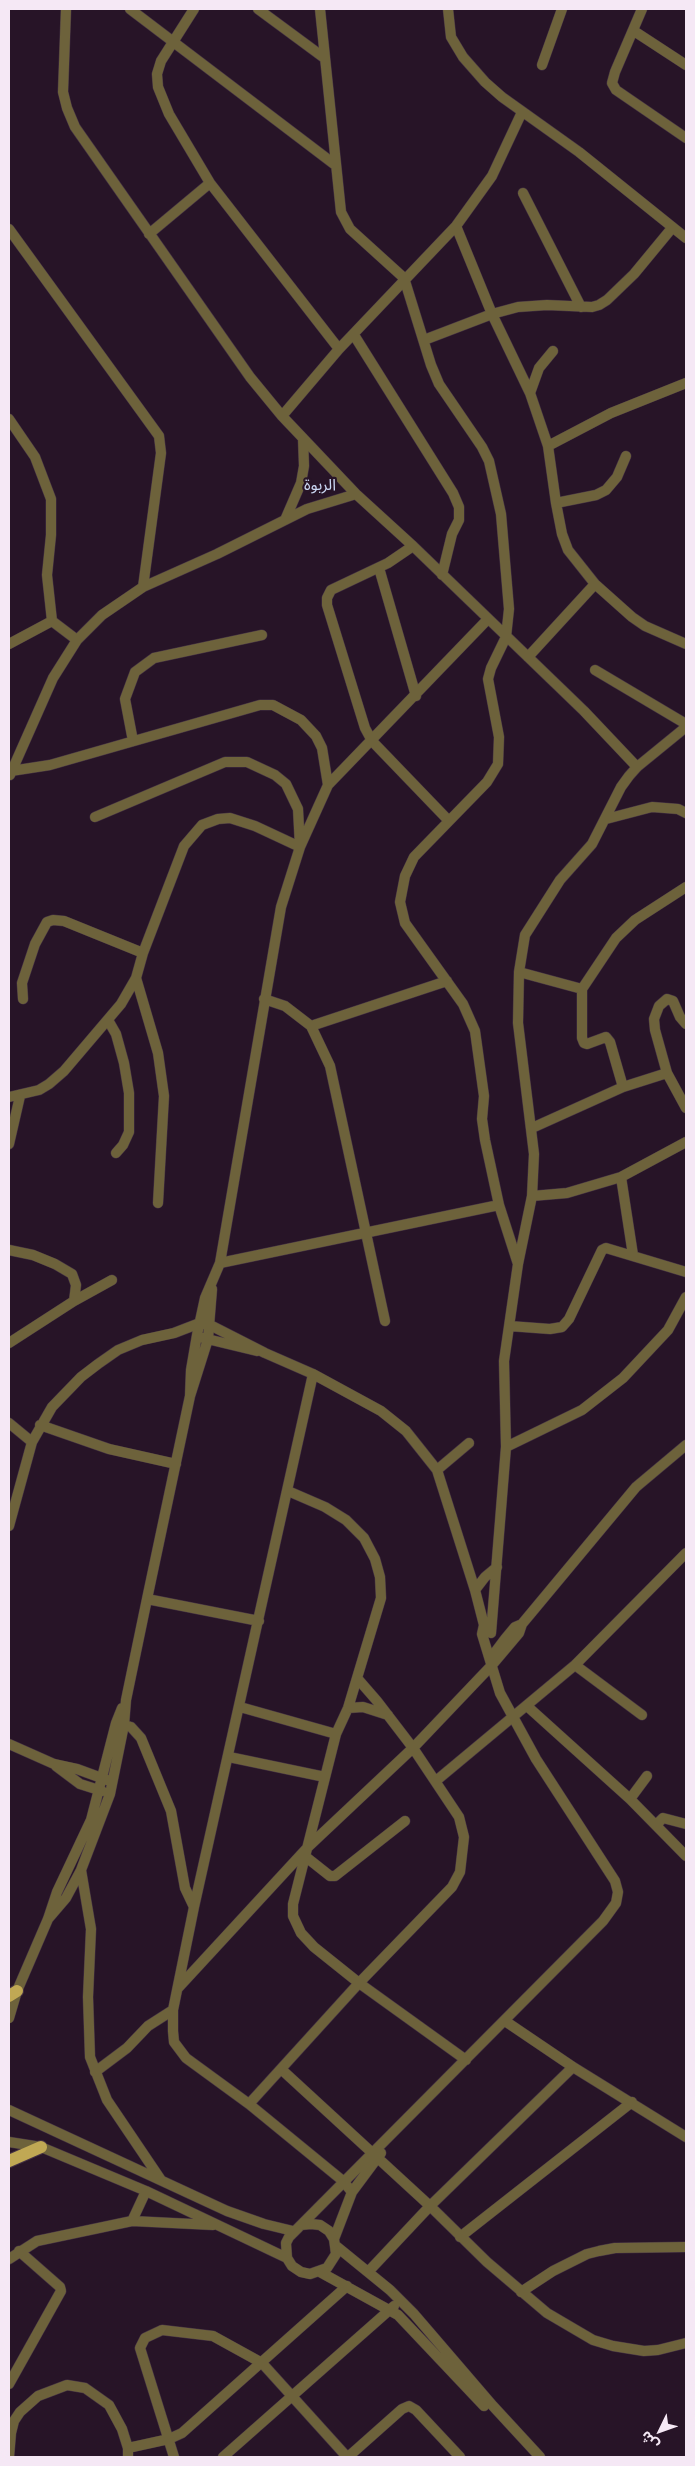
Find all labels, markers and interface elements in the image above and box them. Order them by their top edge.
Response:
district label: الربوة [304,475,336,495]
north arrow [635,2406,685,2456]
text: ش [635,2427,663,2455]

